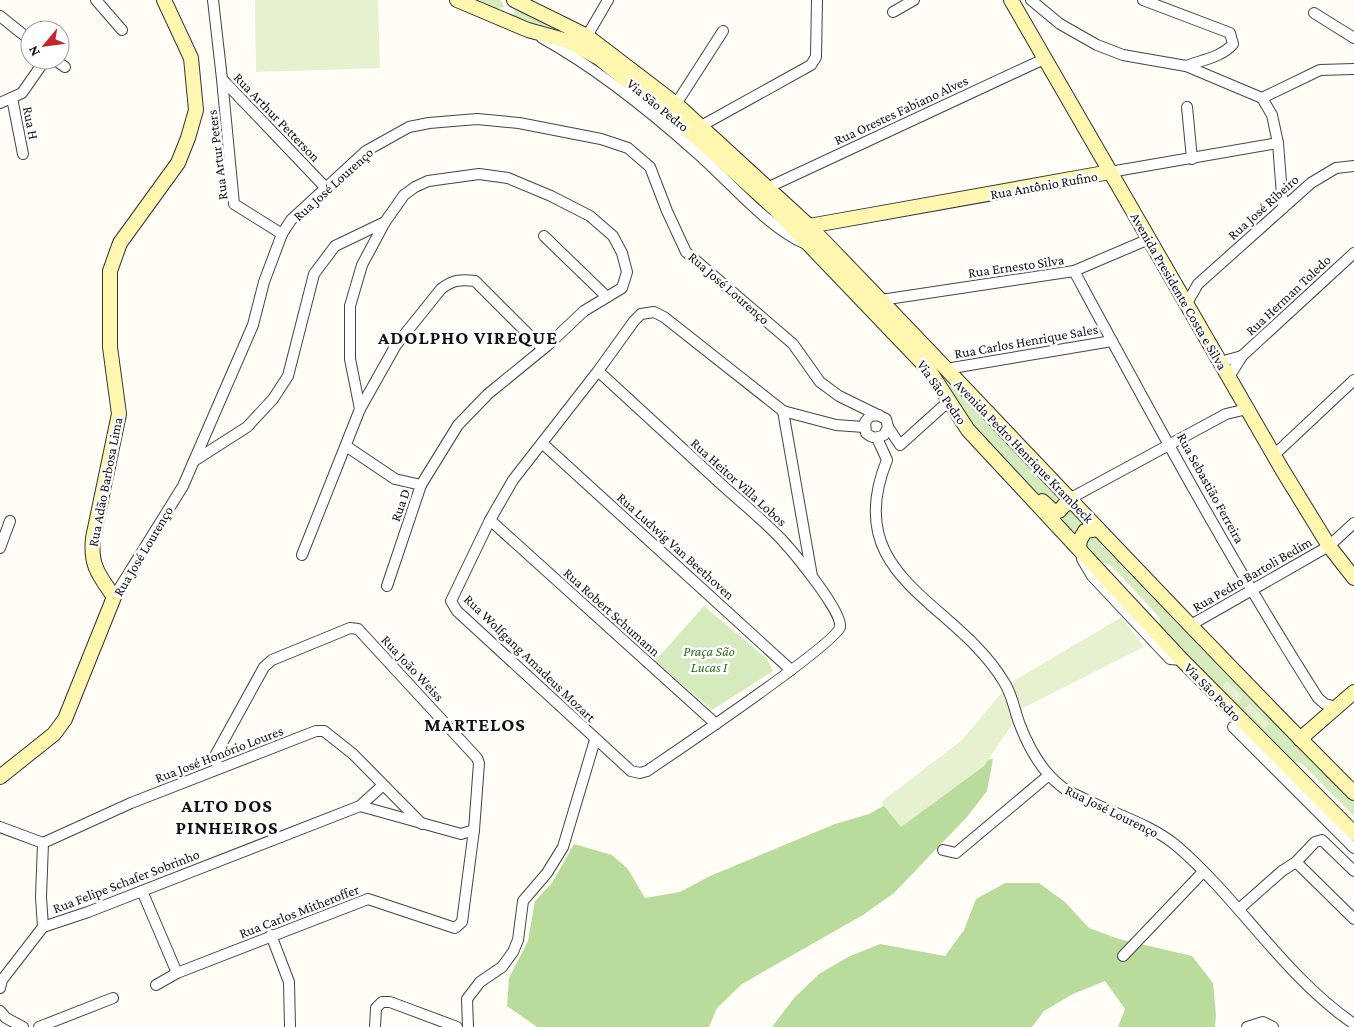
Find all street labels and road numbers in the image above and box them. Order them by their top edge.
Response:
street label: Rua Arthur Petterson [230,69,324,165]
street label: Rua Orestes Fabiano Alves [832,72,970,148]
street label: Via São Pedro [624,75,692,135]
street label: Rua H [20,105,42,141]
street label: Rua Artur Peters [204,109,230,201]
street label: Rua José Lourenço [290,144,376,224]
street label: Rua Antônio Rufino [989,168,1099,202]
street label: Rua José Ribeiro [1224,171,1302,243]
street label: Avenida Presidente Costa e Silva [1127,209,1231,373]
street label: Rua José Lourenço [685,249,773,327]
street label: Rua Ernesto Silva [967,251,1066,281]
street label: Rua Herman Toledo [1242,251,1334,339]
street label: Rua Carlos Henrique Sales [953,320,1099,362]
street label: Via São Pedro [914,357,970,427]
street label: Avenida Pedro Henrique Krambeck [951,376,1097,526]
street label: Rua Adão Barbosa Lima [85,415,126,548]
street label: Rua Sebastião Ferreira [1174,430,1248,546]
street label: Rua Heitor Villa Lobos [688,435,790,529]
street label: Rua D [387,487,413,523]
street label: Rua Ludwig Van Beethoven [614,489,738,603]
street label: Rua José Lourenço [110,503,176,599]
street label: Rua Pedro Bartoli Bedim [1189,533,1315,615]
street label: Rua Robert Schumann [560,564,664,660]
street label: Rua Wolfgang Amadeus Mozart [461,591,599,725]
street label: Rua João Weiss [378,632,448,704]
street label: Via São Pedro [1181,659,1245,725]
street label: Rua José Honório Loures [153,722,285,786]
street label: Rua José Lourenço [1063,781,1161,841]
street label: Rua Felipe Schafer Sobrinho [50,846,202,916]
street label: Rua Carlos Mitheroffer [237,881,361,941]

